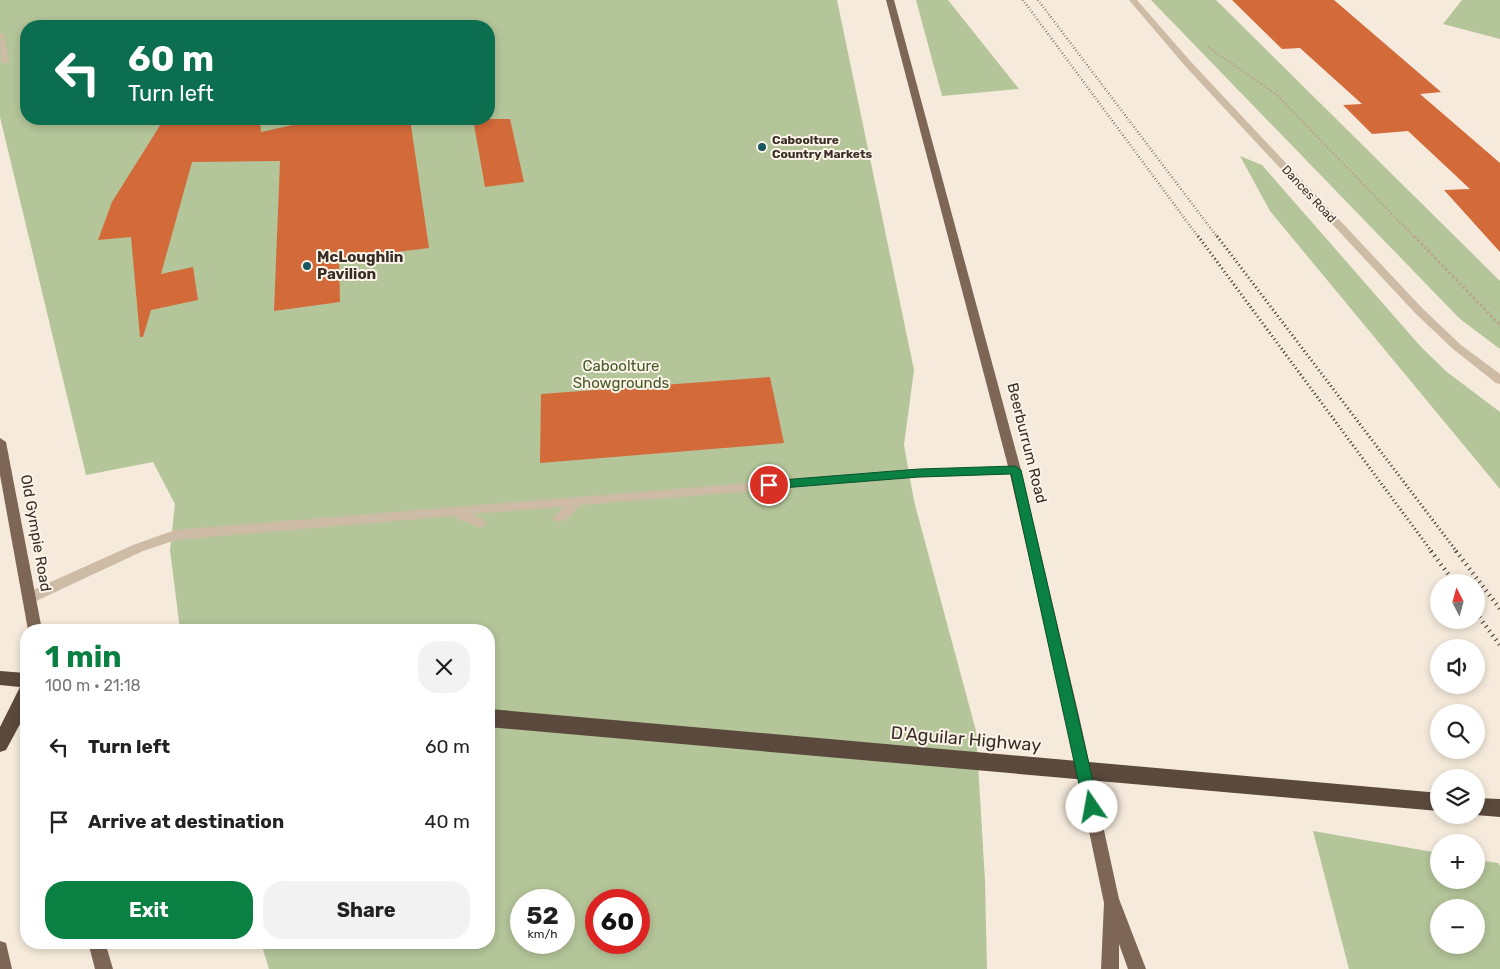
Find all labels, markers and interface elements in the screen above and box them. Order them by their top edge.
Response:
text: 60 m [128,38,214,80]
icon: left [45,40,110,105]
text: Turn left [128,80,214,107]
place label: Caboolture Country Markets [772,133,872,161]
marker: Caboolture Country Markets [756,141,768,153]
street label: Dances Road [1279,163,1339,225]
place label: McLoughlin Pavilion [317,248,403,283]
marker: McLoughlin Pavilion [301,260,313,272]
park label: Caboolture Showgrounds [573,357,670,392]
street label: Beerburrum Road [1003,381,1051,505]
pin [748,464,790,506]
icon: arrive [755,471,783,499]
street label: Old Gympie Road [17,473,55,593]
north arrow [1430,574,1485,629]
map controls [1430,574,1485,954]
text: 1 min [45,639,122,675]
button: sound [1430,639,1485,694]
button: close [418,641,470,693]
text: 100 m · 21:18 [45,676,141,695]
button: search [1430,704,1485,759]
street label: D'Aguilar Highway [890,721,1042,757]
icon: left [45,733,73,761]
text: Turn left [88,735,170,758]
text: 60 m [425,735,470,758]
button: layers [1430,769,1485,824]
position arrow [1065,780,1117,832]
icon: arrive [45,808,73,836]
text: Arrive at destination [88,810,284,833]
text: 40 m [425,810,470,833]
button: + [1430,834,1485,889]
button: Exit [45,881,253,939]
button: Share [263,881,470,939]
speed limit sign: 60 [585,889,650,954]
button: − [1430,899,1485,954]
text: 52 [526,901,559,930]
text: km/h [528,927,557,941]

